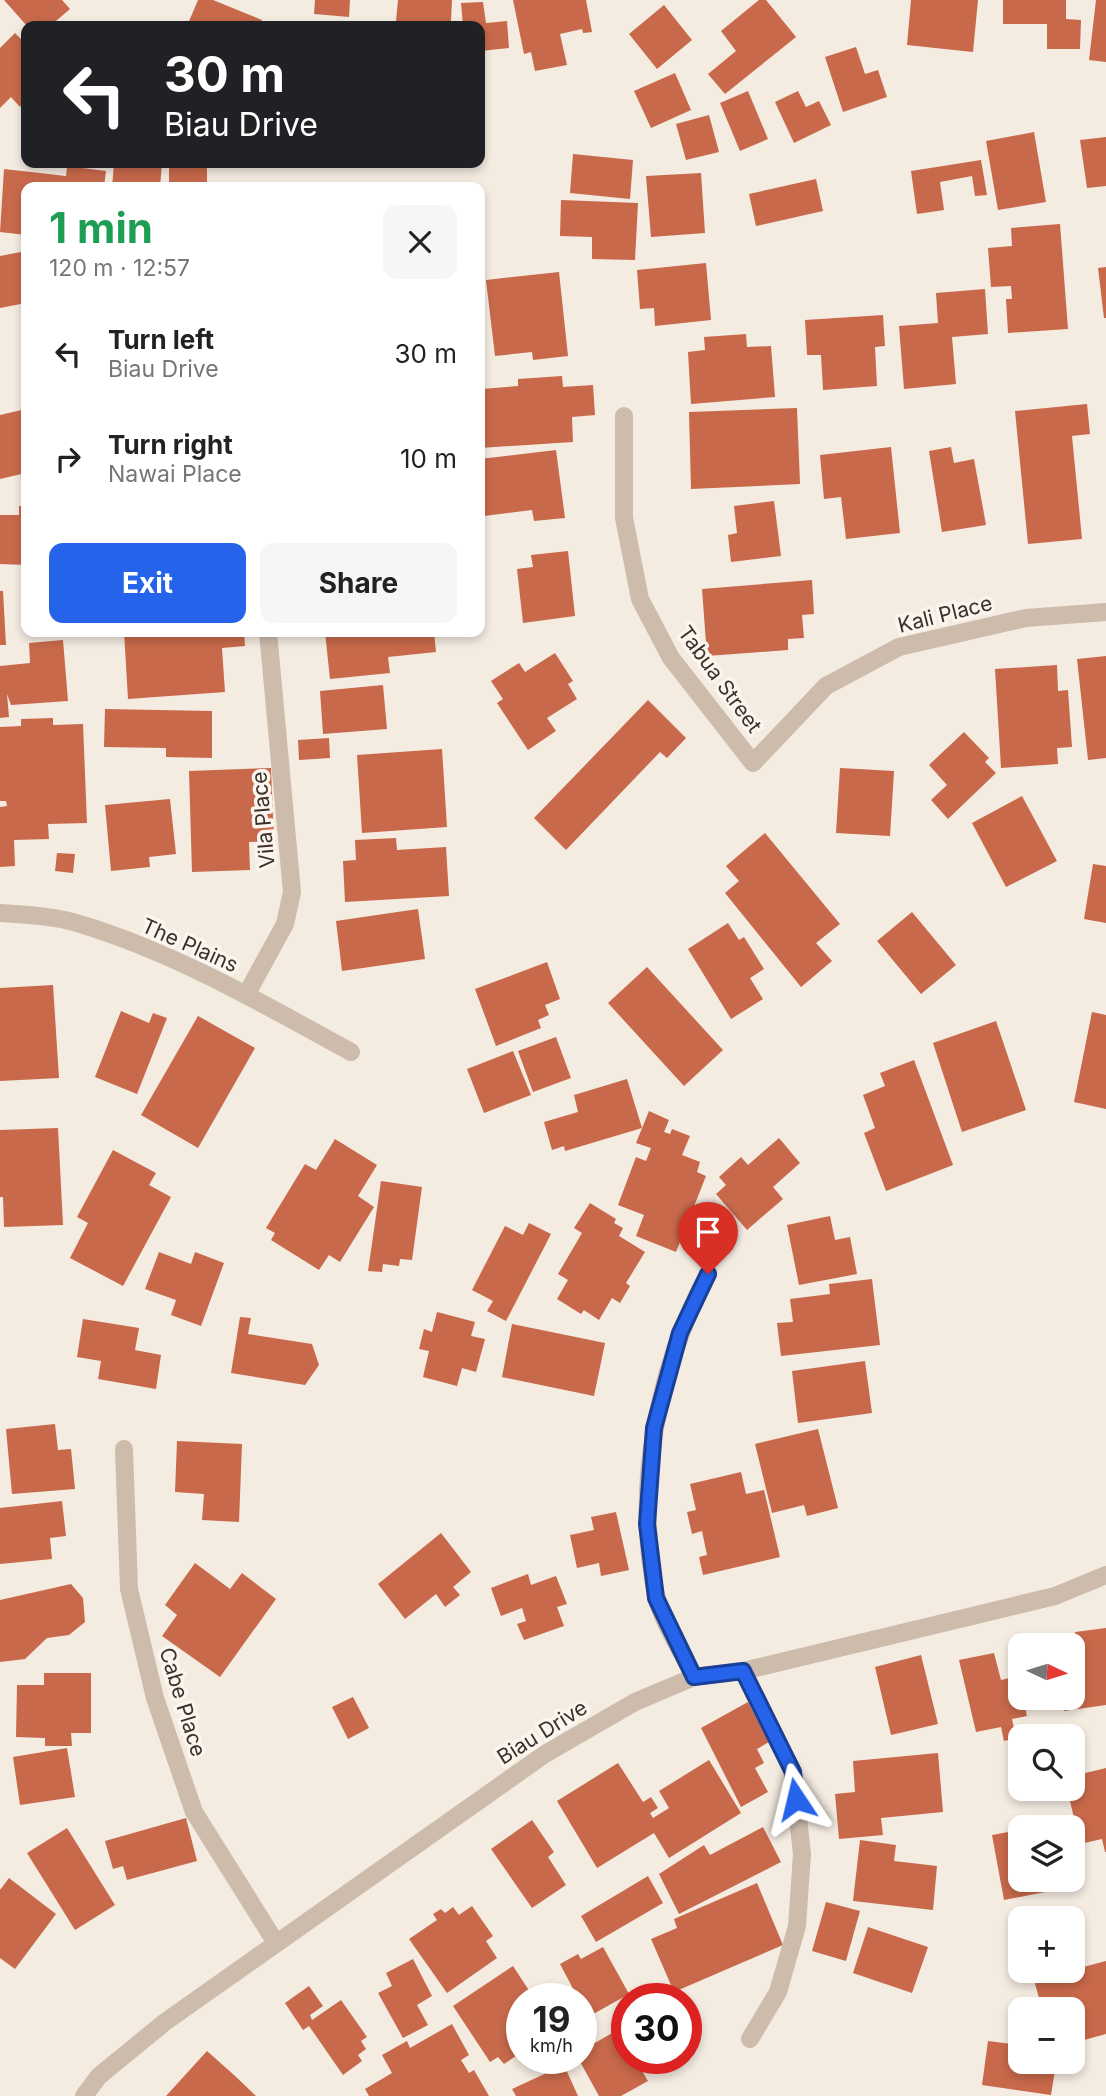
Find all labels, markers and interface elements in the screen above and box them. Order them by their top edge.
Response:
text: 30 m [164,45,285,104]
icon: left [49,49,140,140]
text: Biau Drive [164,105,318,144]
text: 1 min [49,202,153,253]
button: close [383,205,457,279]
text: 120 m · 12:57 [49,254,190,282]
text: Turn left [108,324,214,355]
icon: left [49,335,87,373]
text: 30 m [394,338,457,369]
text: Biau Drive [108,355,219,383]
text: Turn right [108,429,233,460]
icon: right [49,440,87,478]
text: 10 m [400,443,457,474]
text: Nawai Place [108,460,242,488]
button: Exit [49,543,246,623]
button: Share [260,543,457,623]
street label: Kali Place [895,590,995,638]
street label: Tabua Street [673,621,767,737]
street label: Vila Place [246,771,280,869]
street label: The Plains [138,913,242,977]
pin [678,1202,738,1274]
icon: arrive [689,1213,727,1251]
north arrow [1008,1633,1085,1710]
map controls [1008,1633,1085,2074]
street label: Cabe Place [155,1644,211,1760]
street label: Biau Drive [493,1695,591,1769]
button: search [1008,1724,1085,1801]
position arrow [759,1762,833,1836]
button: layers [1008,1815,1085,1892]
button: + [1008,1906,1085,1983]
speed limit sign: 30 [611,1983,702,2074]
button: − [1008,1997,1085,2074]
text: 19 [533,1998,570,2040]
text: km/h [530,2035,573,2056]

